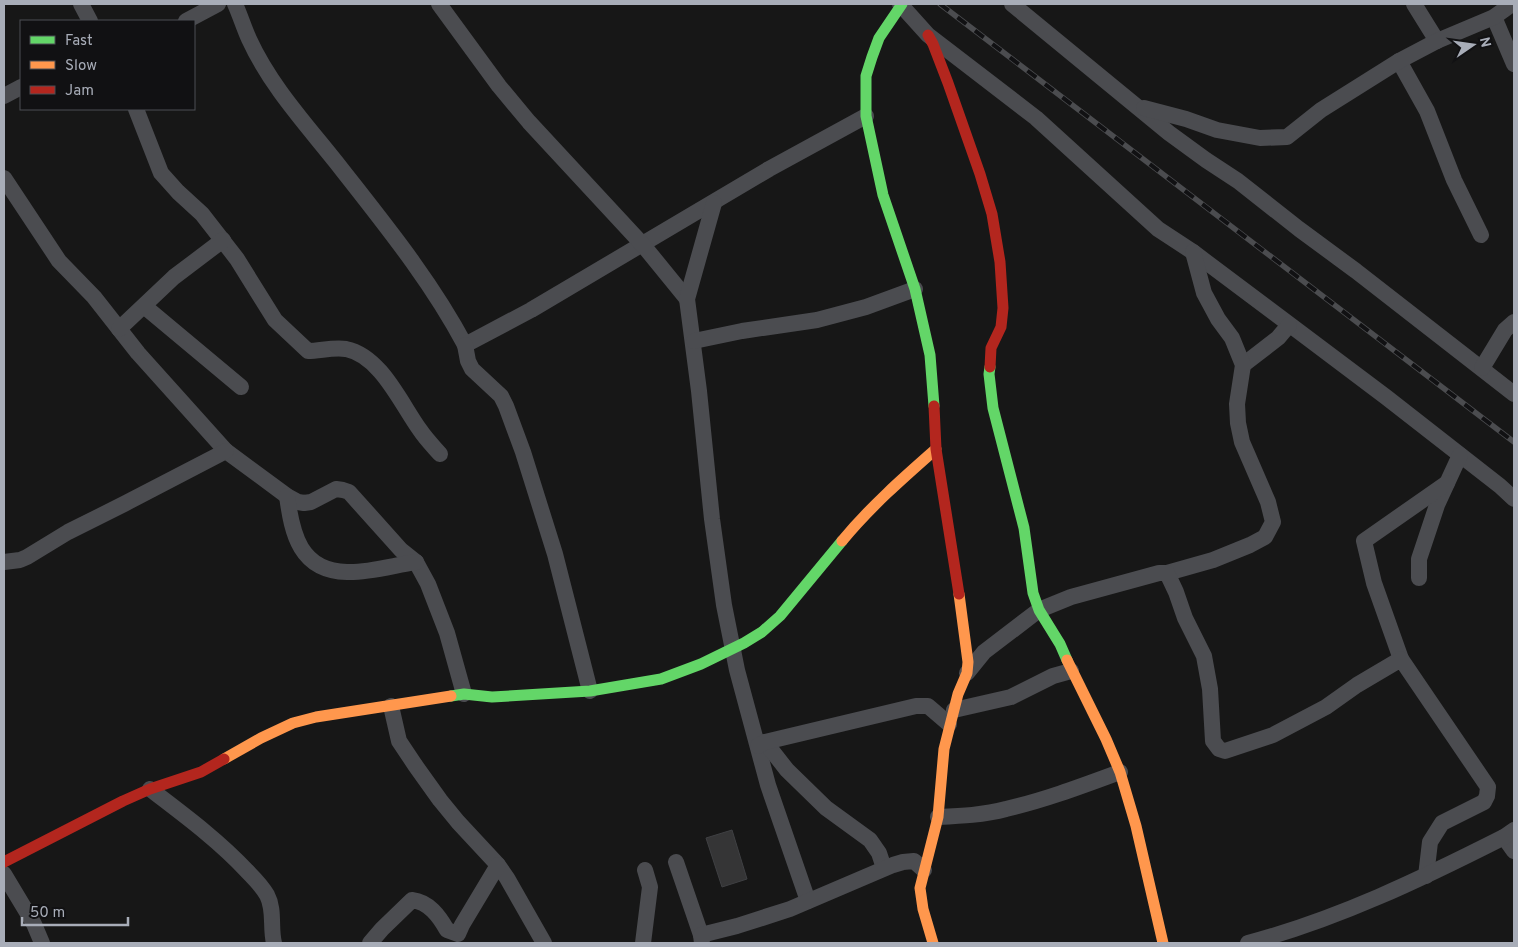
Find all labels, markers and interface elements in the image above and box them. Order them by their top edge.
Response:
legend [20,20,195,110]
north arrow [1448,20,1498,70]
text: Fast [65,32,93,51]
text: N [1475,36,1494,49]
text: Slow [65,57,97,76]
text: Jam [65,82,94,101]
scale bar [22,894,129,926]
text: 50 m [30,904,65,923]

